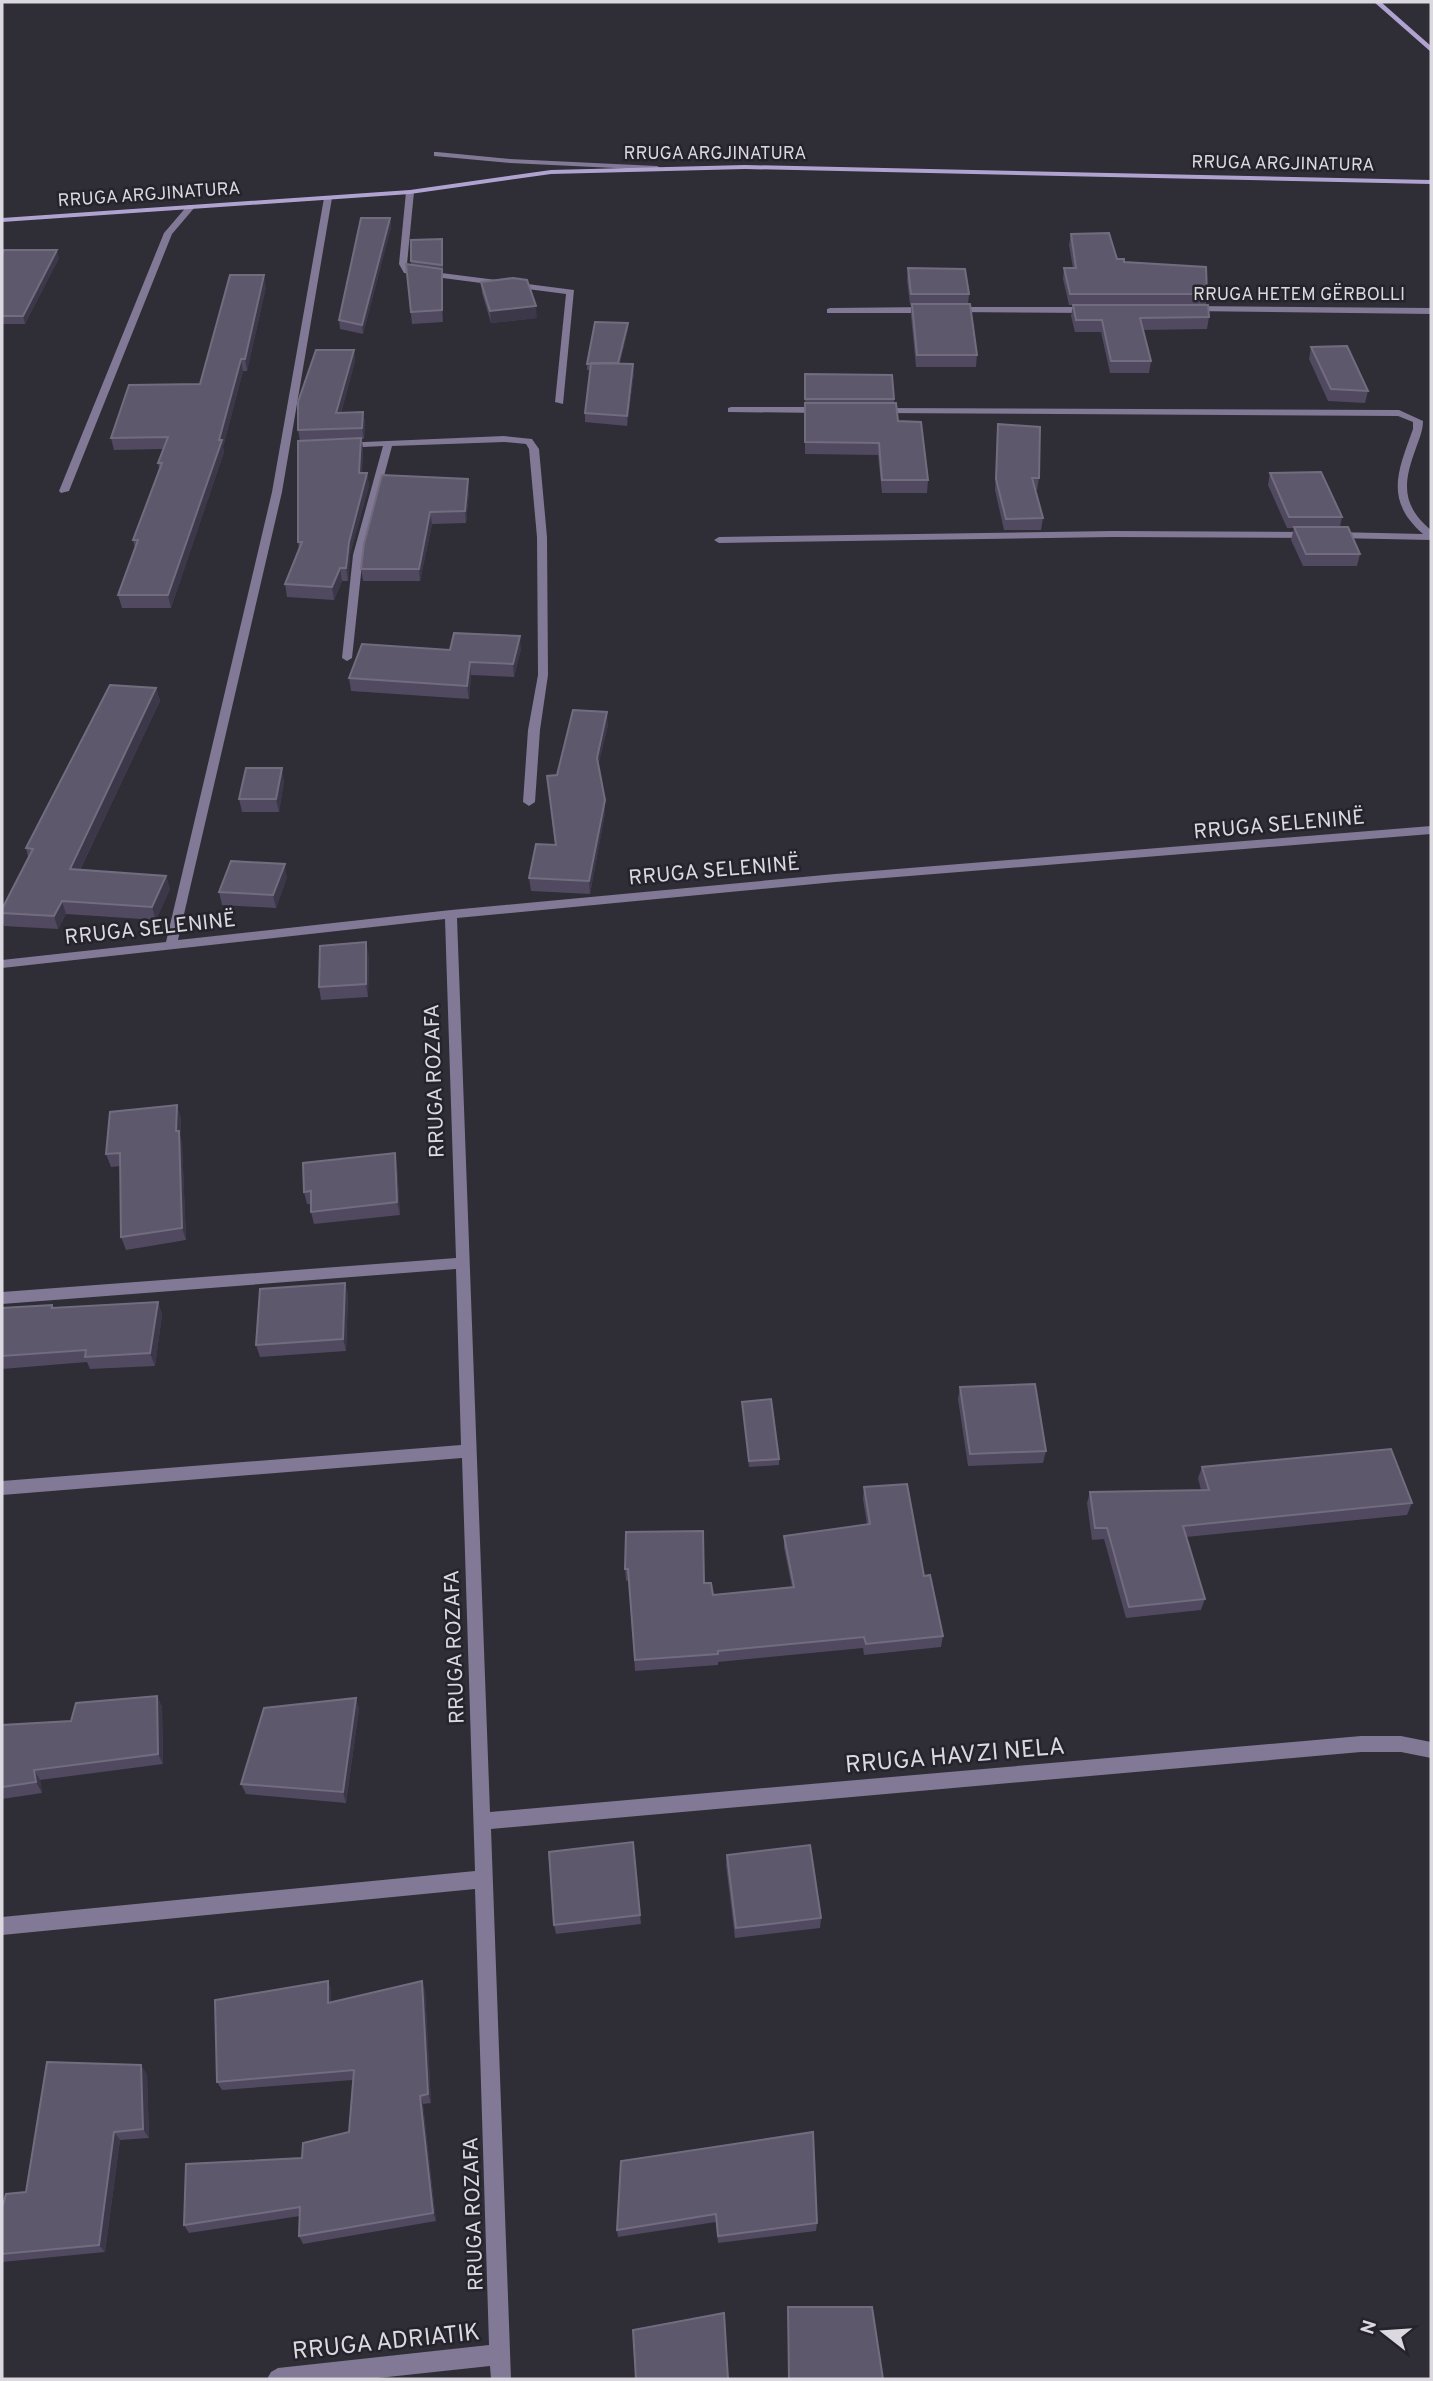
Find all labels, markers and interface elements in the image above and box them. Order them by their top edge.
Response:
street label: RRUGA ARGJINATURA [623,143,807,166]
street label: RRUGA ARGJINATURA [1191,151,1375,178]
street label: RRUGA ARGJINATURA [57,178,241,213]
street label: RRUGA HETEM GËRBOLLI [1193,282,1405,307]
street label: RRUGA SELENINË [1192,805,1366,846]
street label: RRUGA SELENINË [627,851,801,892]
street label: RRUGA SELENINË [63,907,237,952]
street label: RRUGA ROZAFA [419,1003,452,1158]
street label: RRUGA ROZAFA [439,1569,472,1724]
street label: RRUGA HAVZI NELA [844,1732,1066,1782]
street label: RRUGA ROZAFA [458,2136,491,2291]
north arrow [1349,2297,1419,2367]
street label: RRUGA ADRIATIK [291,2318,482,2368]
text: N [1356,2318,1383,2338]

